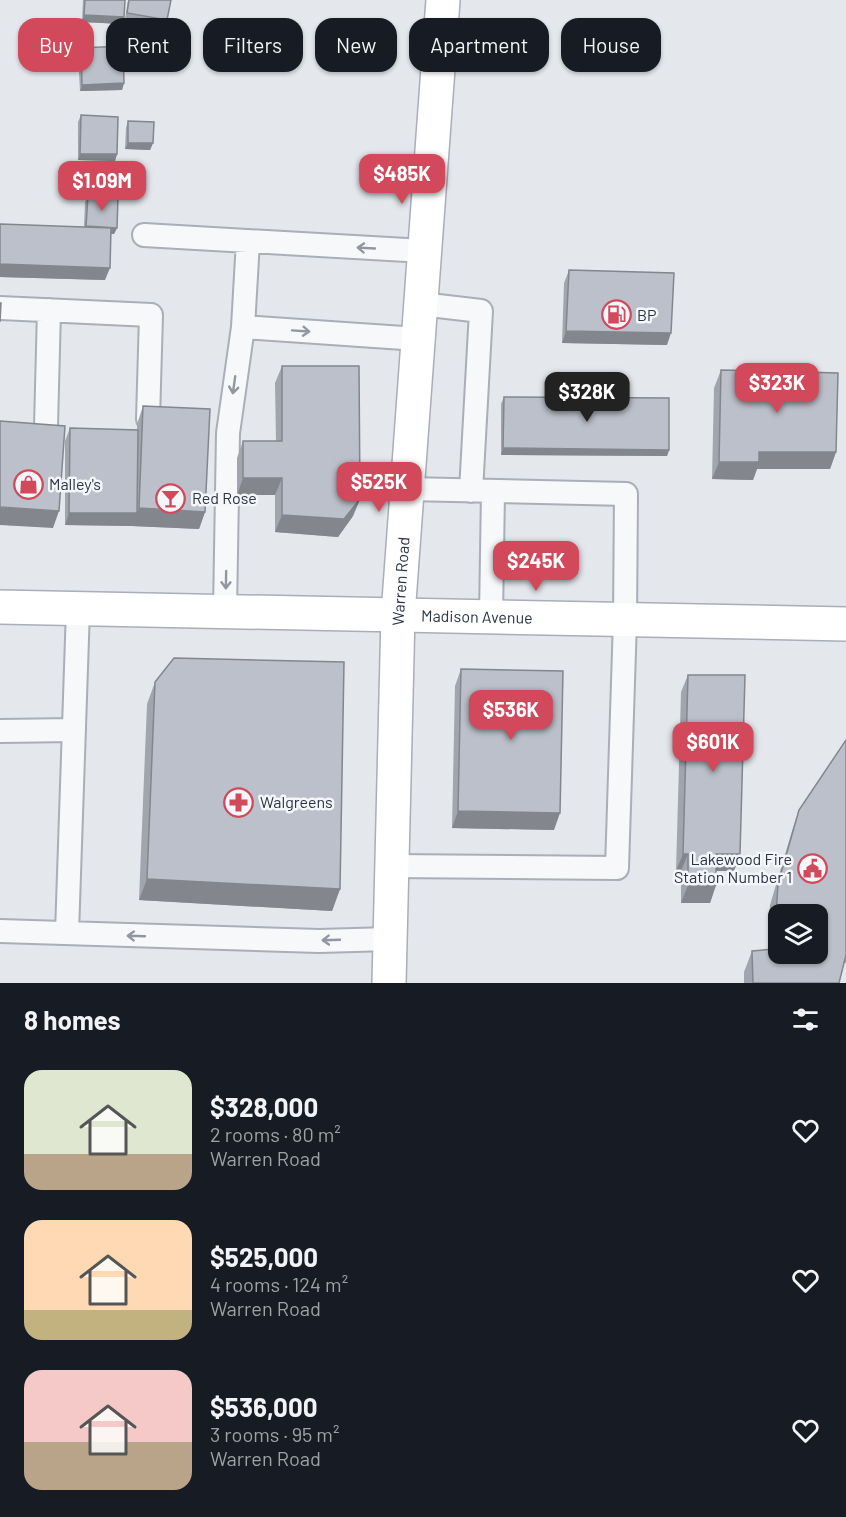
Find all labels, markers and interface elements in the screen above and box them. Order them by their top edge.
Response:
chip: Buy [18,18,94,72]
chip: Rent [106,18,191,72]
chip: Filters [203,18,303,72]
chip: New [315,18,397,72]
chip: Apartment [409,18,549,72]
chip: House [561,18,661,72]
pin: $485K [360,154,444,205]
pin: $1.09M [53,161,151,212]
text: $485K [373,161,431,185]
text: $1.09M [72,168,132,192]
one-way arrow [357,242,377,253]
fuel station icon: BP [600,299,632,331]
place label: BP [637,305,657,324]
one-way arrow [290,326,310,337]
pin: $323K [735,363,819,414]
text: $323K [749,370,805,394]
pin: $328K [545,372,629,423]
one-way arrow [229,375,240,395]
text: $328K [559,379,615,403]
pin: $525K [337,462,421,513]
shop icon: Malley's [12,468,44,500]
text: $525K [351,469,407,493]
place label: Malley's [49,474,101,493]
bar icon: Red Rose [155,482,187,514]
place label: Red Rose [192,488,257,507]
street label: Warren Road [388,536,413,626]
pin: $245K [494,541,578,592]
text: $245K [507,548,565,572]
one-way arrow [220,569,232,589]
street label: Madison Avenue [421,605,533,627]
pin: $536K [469,690,553,741]
text: $536K [483,697,539,721]
pin: $601K [671,722,755,773]
text: $601K [687,729,739,753]
pharmacy icon: Walgreens [223,786,255,818]
place label: Walgreens [260,792,333,811]
place label: Lakewood Fire Station Number 1 [674,849,792,886]
public building icon: Lakewood Fire Station Number 1 [797,852,829,884]
map controls [768,904,828,964]
button: layers [768,904,828,964]
one-way arrow [127,930,147,941]
one-way arrow [322,934,342,946]
icon: filters [789,1003,822,1036]
text: 8 homes [24,1004,121,1035]
text: $328,000 [210,1091,318,1122]
icon: home [72,1094,144,1166]
icon: heart [789,1114,822,1147]
text: 2 rooms · 80 m² [210,1122,341,1146]
text: Warren Road [210,1146,321,1170]
text: $525,000 [210,1241,318,1272]
icon: home [72,1244,144,1316]
icon: heart [789,1264,822,1297]
text: 4 rooms · 124 m² [210,1272,348,1296]
text: Warren Road [210,1296,321,1320]
text: $536,000 [210,1391,318,1422]
icon: home [72,1394,144,1466]
icon: heart [789,1414,822,1447]
text: 3 rooms · 95 m² [210,1422,339,1446]
text: Warren Road [210,1446,321,1470]

